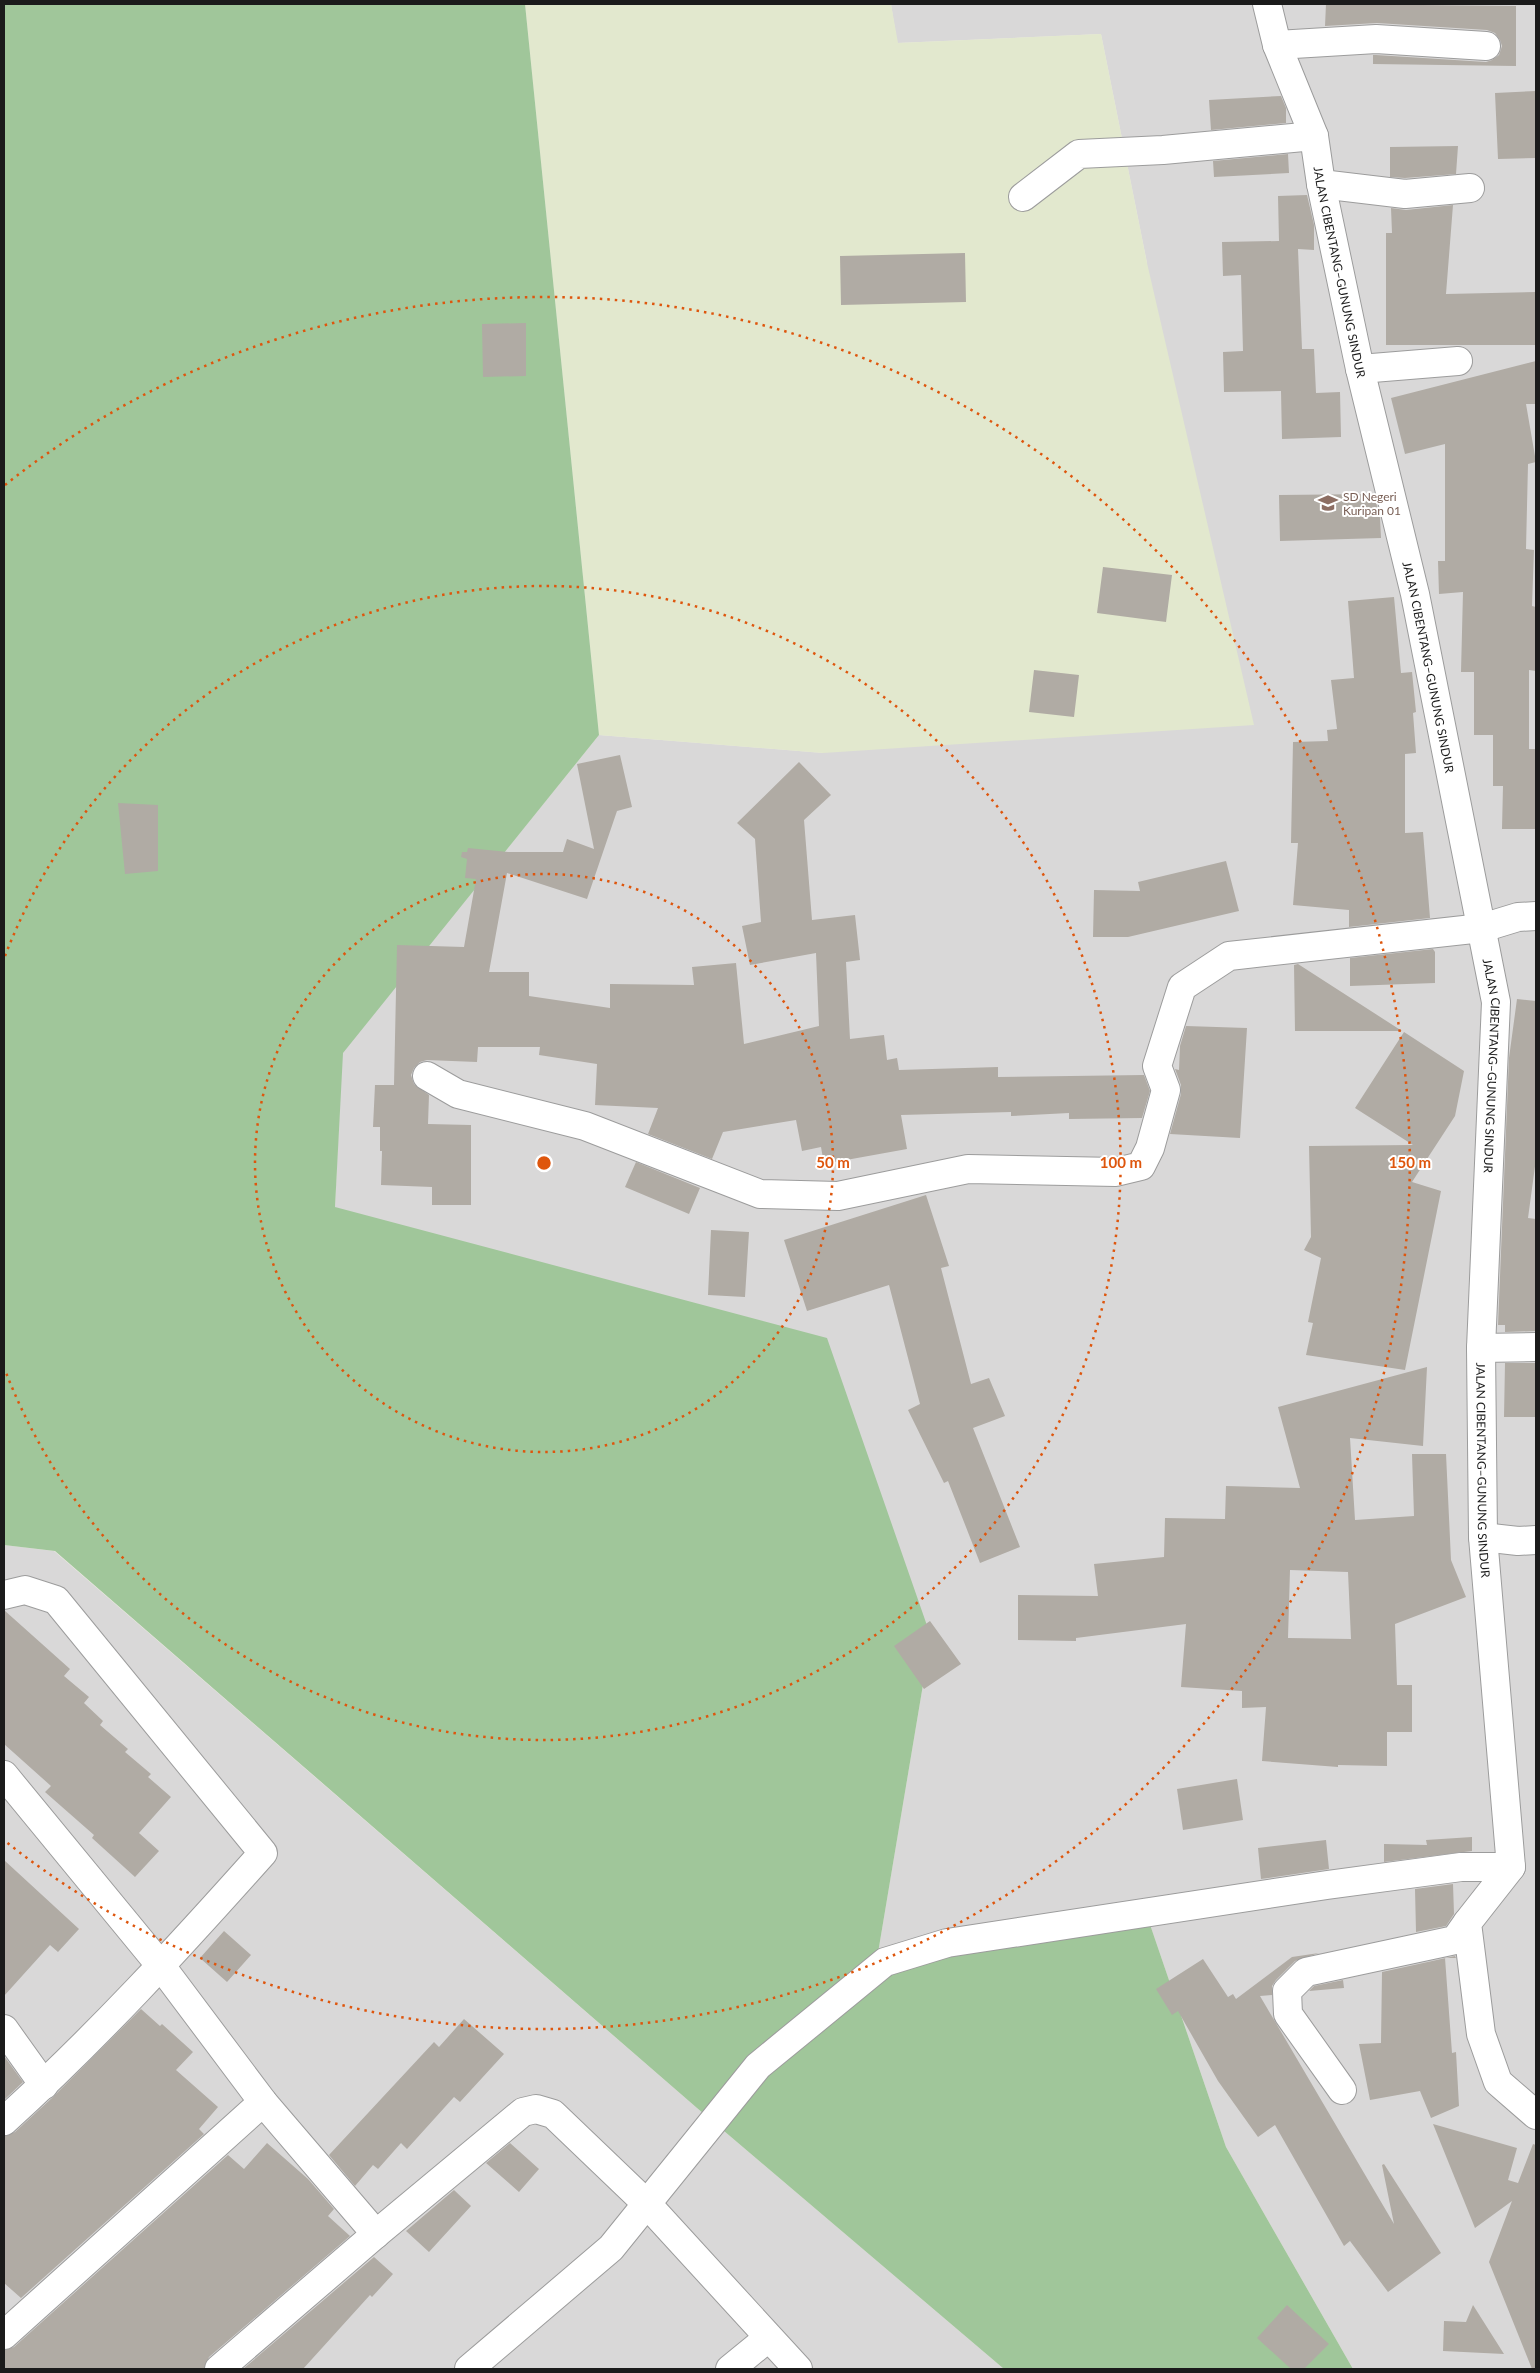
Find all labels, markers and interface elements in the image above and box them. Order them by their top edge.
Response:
street label: JALAN CIBENTANG–GUNUNG SINDUR [1311,165,1369,380]
place label: SD Negeri Kuripan 01 [1343,489,1401,518]
school or university icon: SD Negeri Kuripan 01 [1317,492,1339,514]
street label: JALAN CIBENTANG–GUNUNG SINDUR [1400,560,1458,775]
street label: JALAN CIBENTANG–GUNUNG SINDUR [1480,957,1504,1174]
text: 50 m [816,1153,850,1171]
text: 100 m [1100,1153,1142,1171]
text: 150 m [1389,1153,1431,1171]
centre of rings [535,1154,553,1172]
street label: JALAN CIBENTANG–GUNUNG SINDUR [1474,1362,1494,1579]

